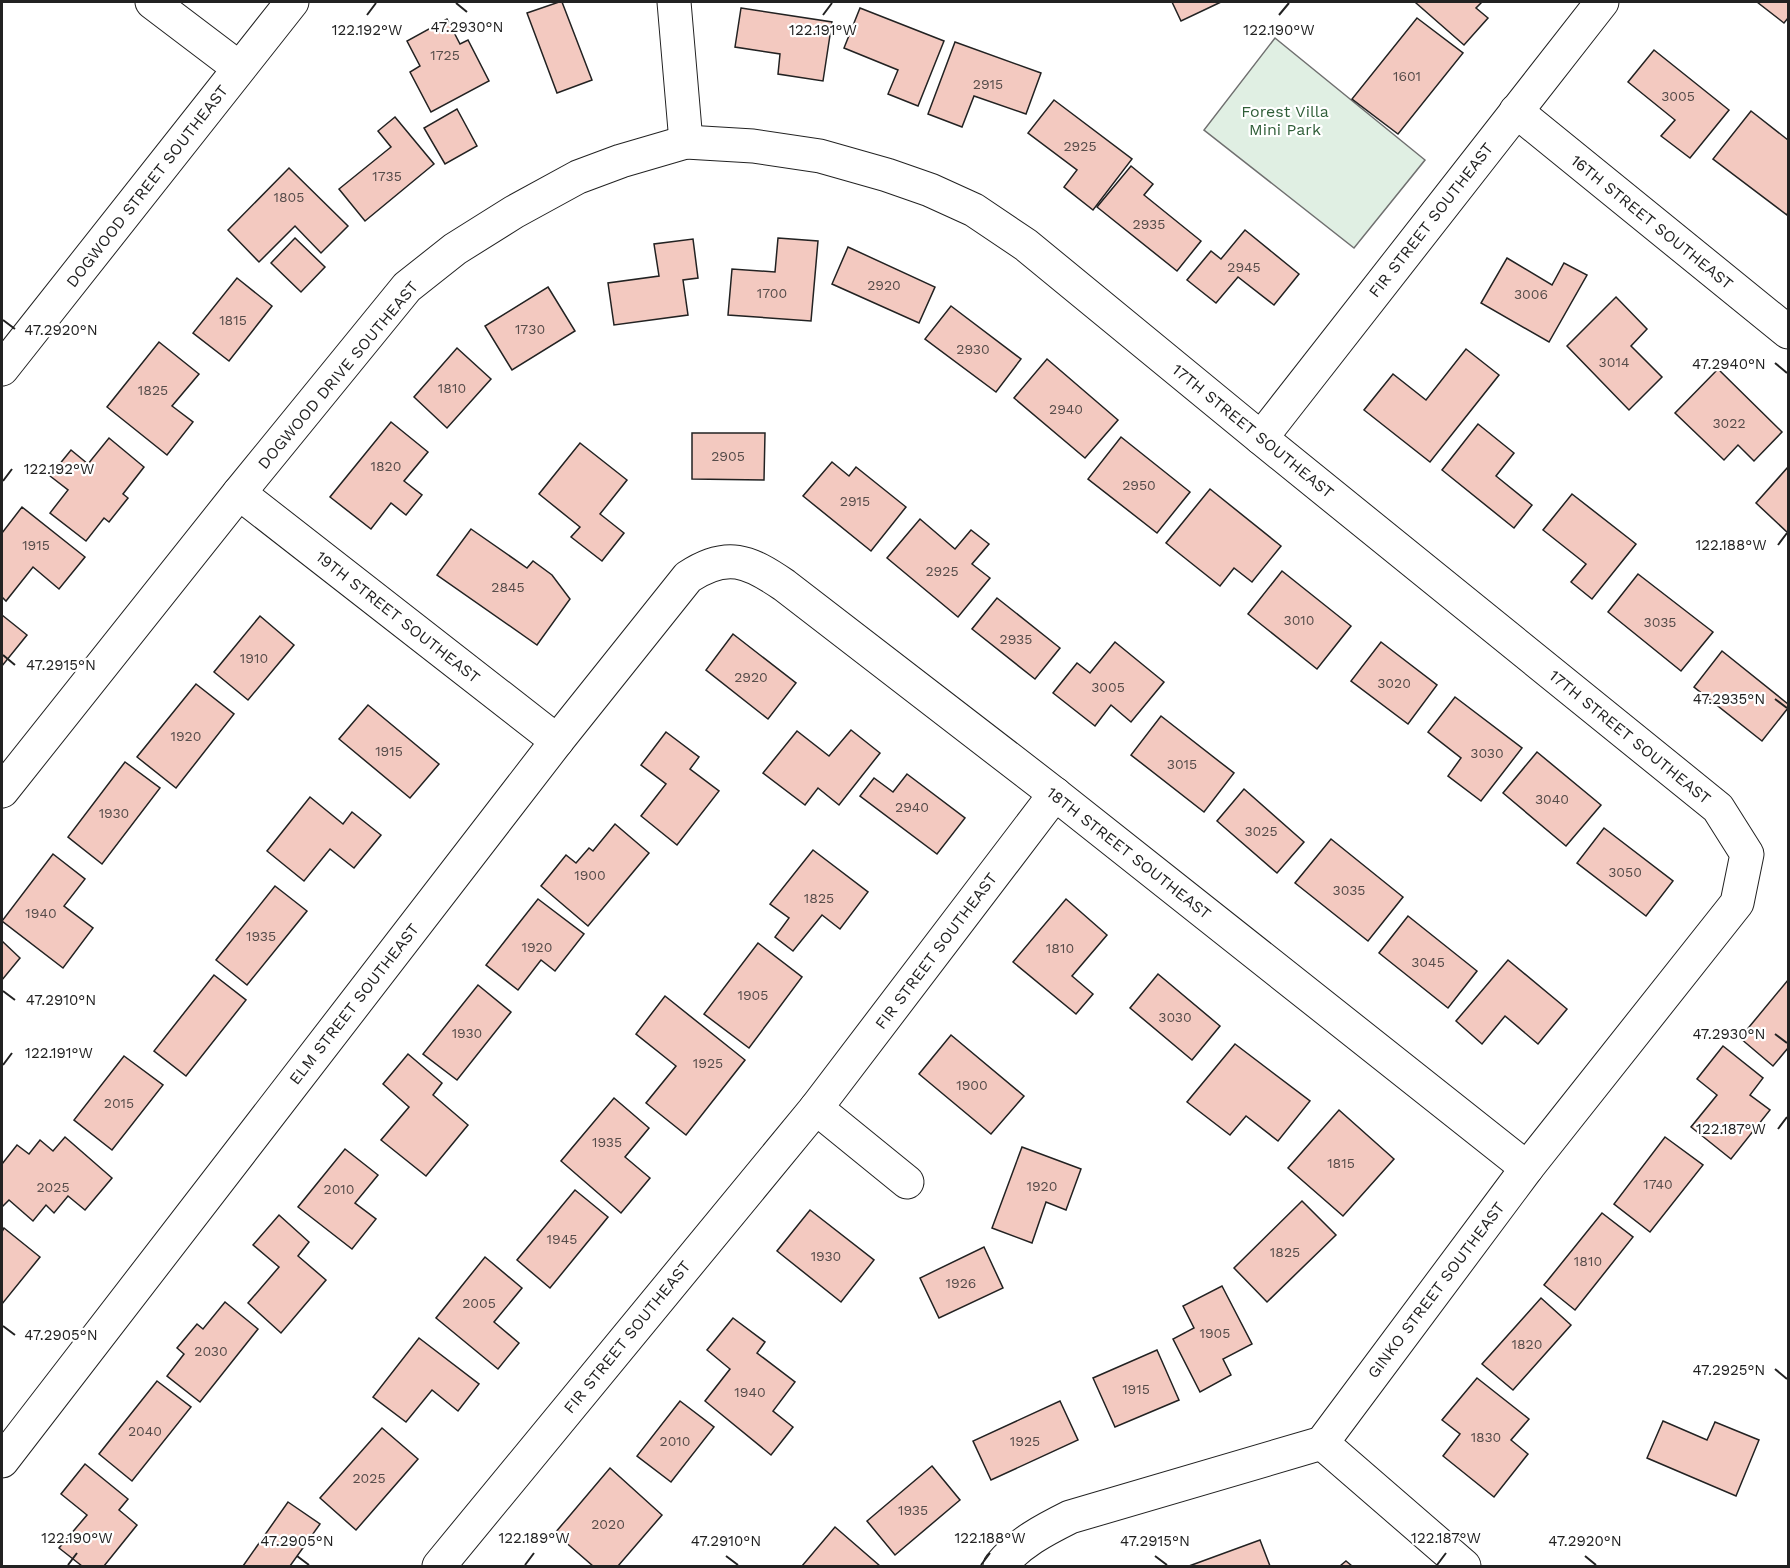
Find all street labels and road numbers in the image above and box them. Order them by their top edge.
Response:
street label: DOGWOOD STREET SOUTHEAST [62,81,232,291]
street label: FIR STREET SOUTHEAST [1365,139,1497,301]
street label: 16TH STREET SOUTHEAST [1567,151,1737,293]
street label: DOGWOOD DRIVE SOUTHEAST [254,277,422,473]
street label: 17TH STREET SOUTHEAST [1168,360,1338,502]
street label: 19TH STREET SOUTHEAST [312,547,484,687]
street label: 17TH STREET SOUTHEAST [1545,666,1715,808]
street label: 18TH STREET SOUTHEAST [1043,783,1215,923]
street label: FIR STREET SOUTHEAST [871,869,1001,1033]
street label: ELM STREET SOUTHEAST [285,919,423,1088]
street label: GINKO STREET SOUTHEAST [1363,1198,1509,1382]
street label: FIR STREET SOUTHEAST [560,1257,695,1417]

